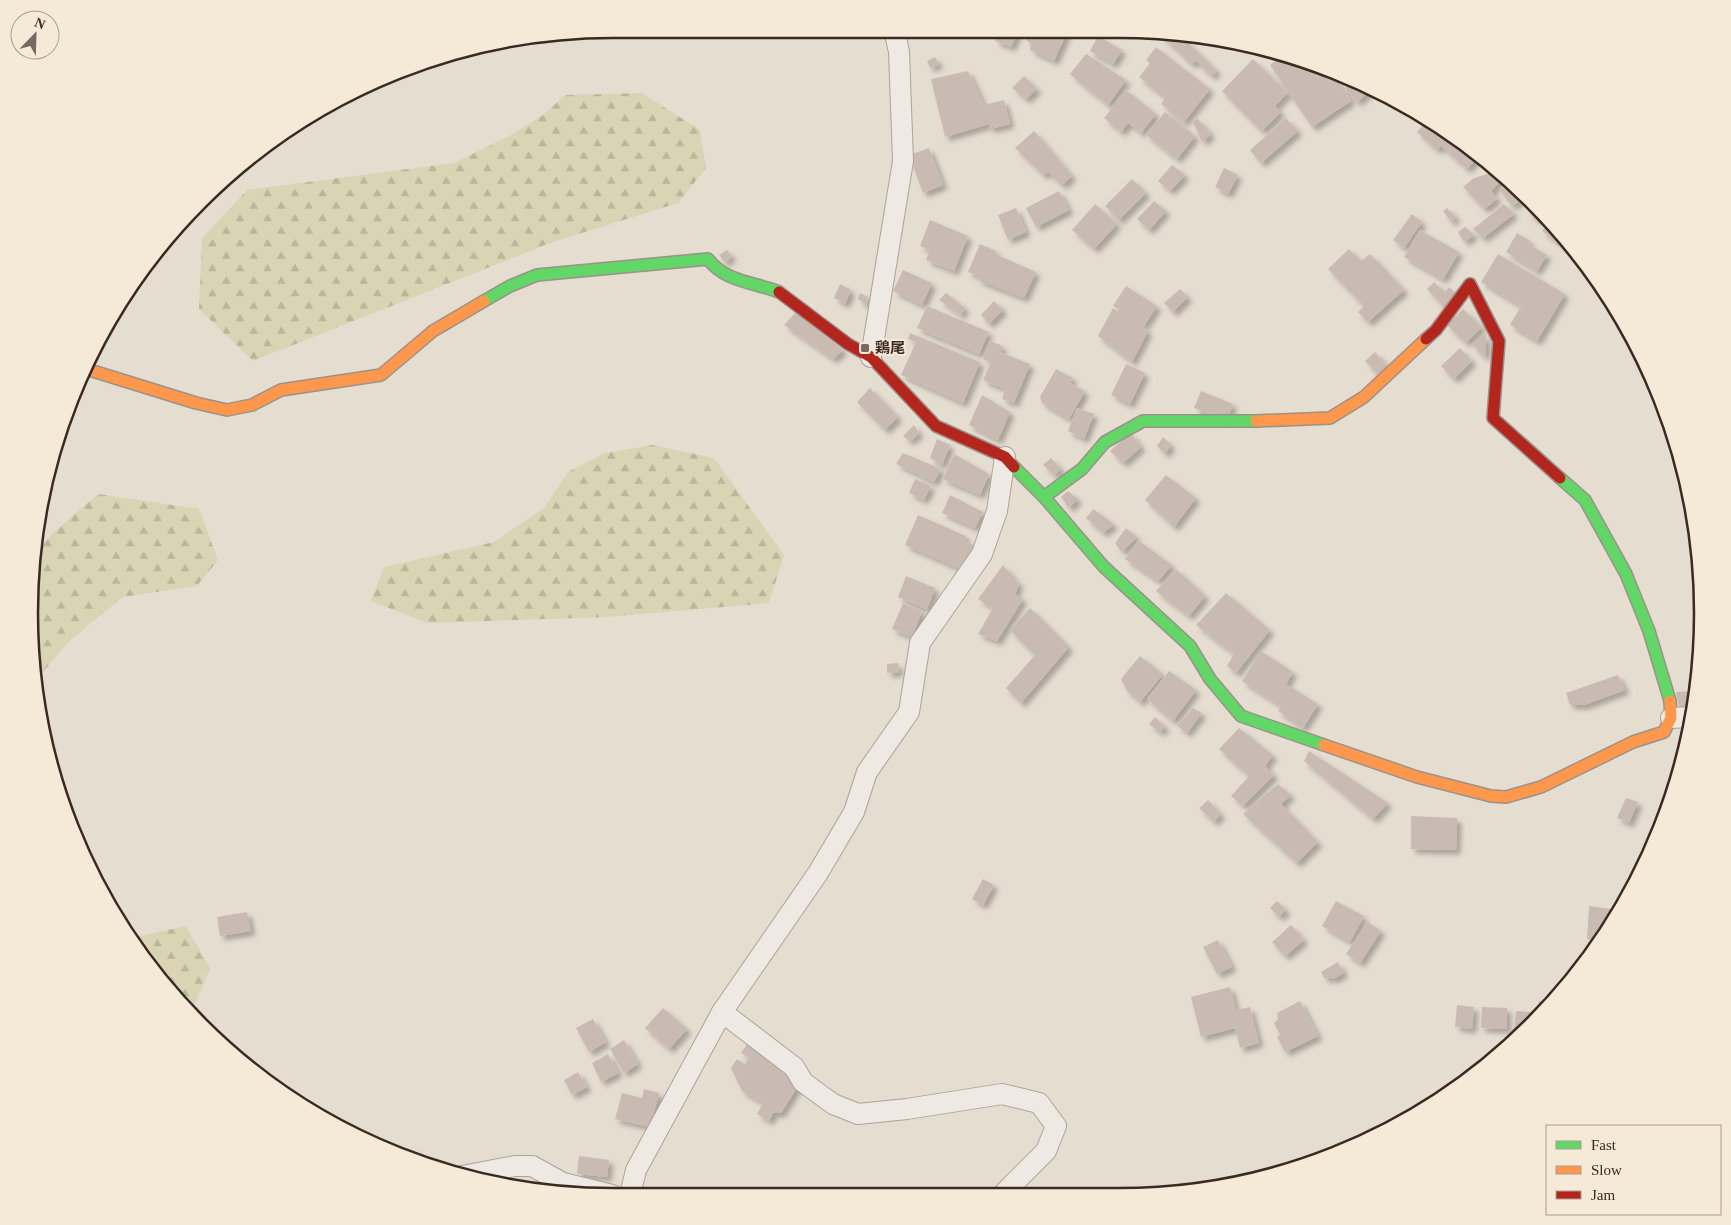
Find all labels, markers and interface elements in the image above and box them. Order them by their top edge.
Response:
north arrow [10,10,60,60]
text: N [32,15,47,32]
place label: 鶏尾 [875,340,905,356]
marker: 鶏尾 [859,342,871,354]
legend [1546,1125,1721,1215]
text: Fast [1591,1137,1617,1153]
text: Slow [1591,1162,1622,1178]
text: Jam [1591,1187,1615,1203]

